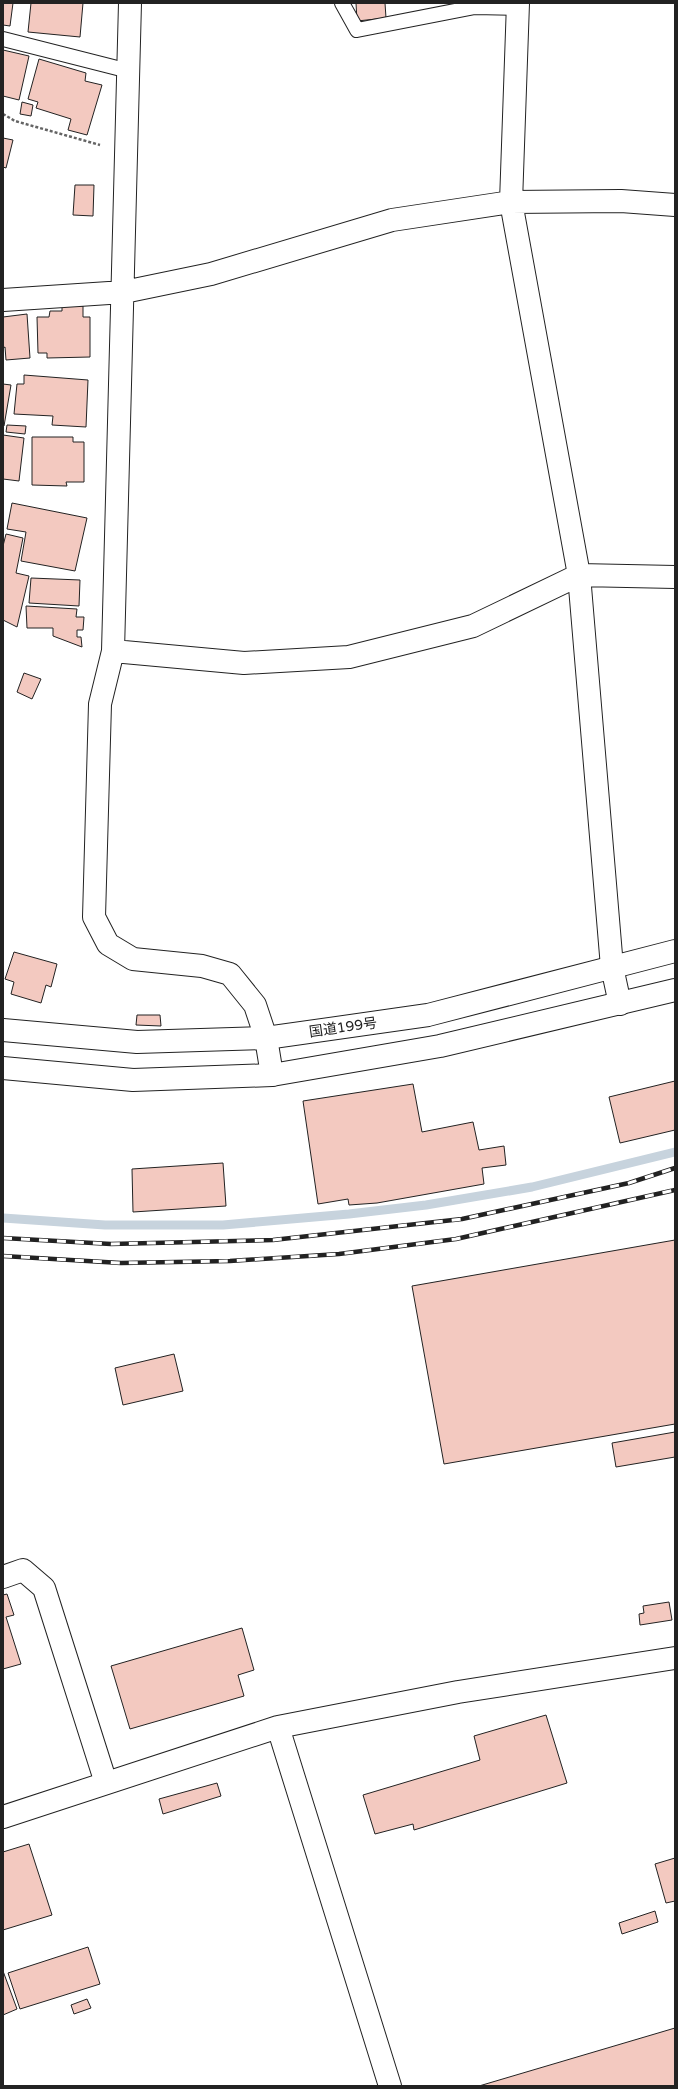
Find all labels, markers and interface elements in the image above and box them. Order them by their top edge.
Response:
street label: 国道199号 [308,1014,378,1041]

